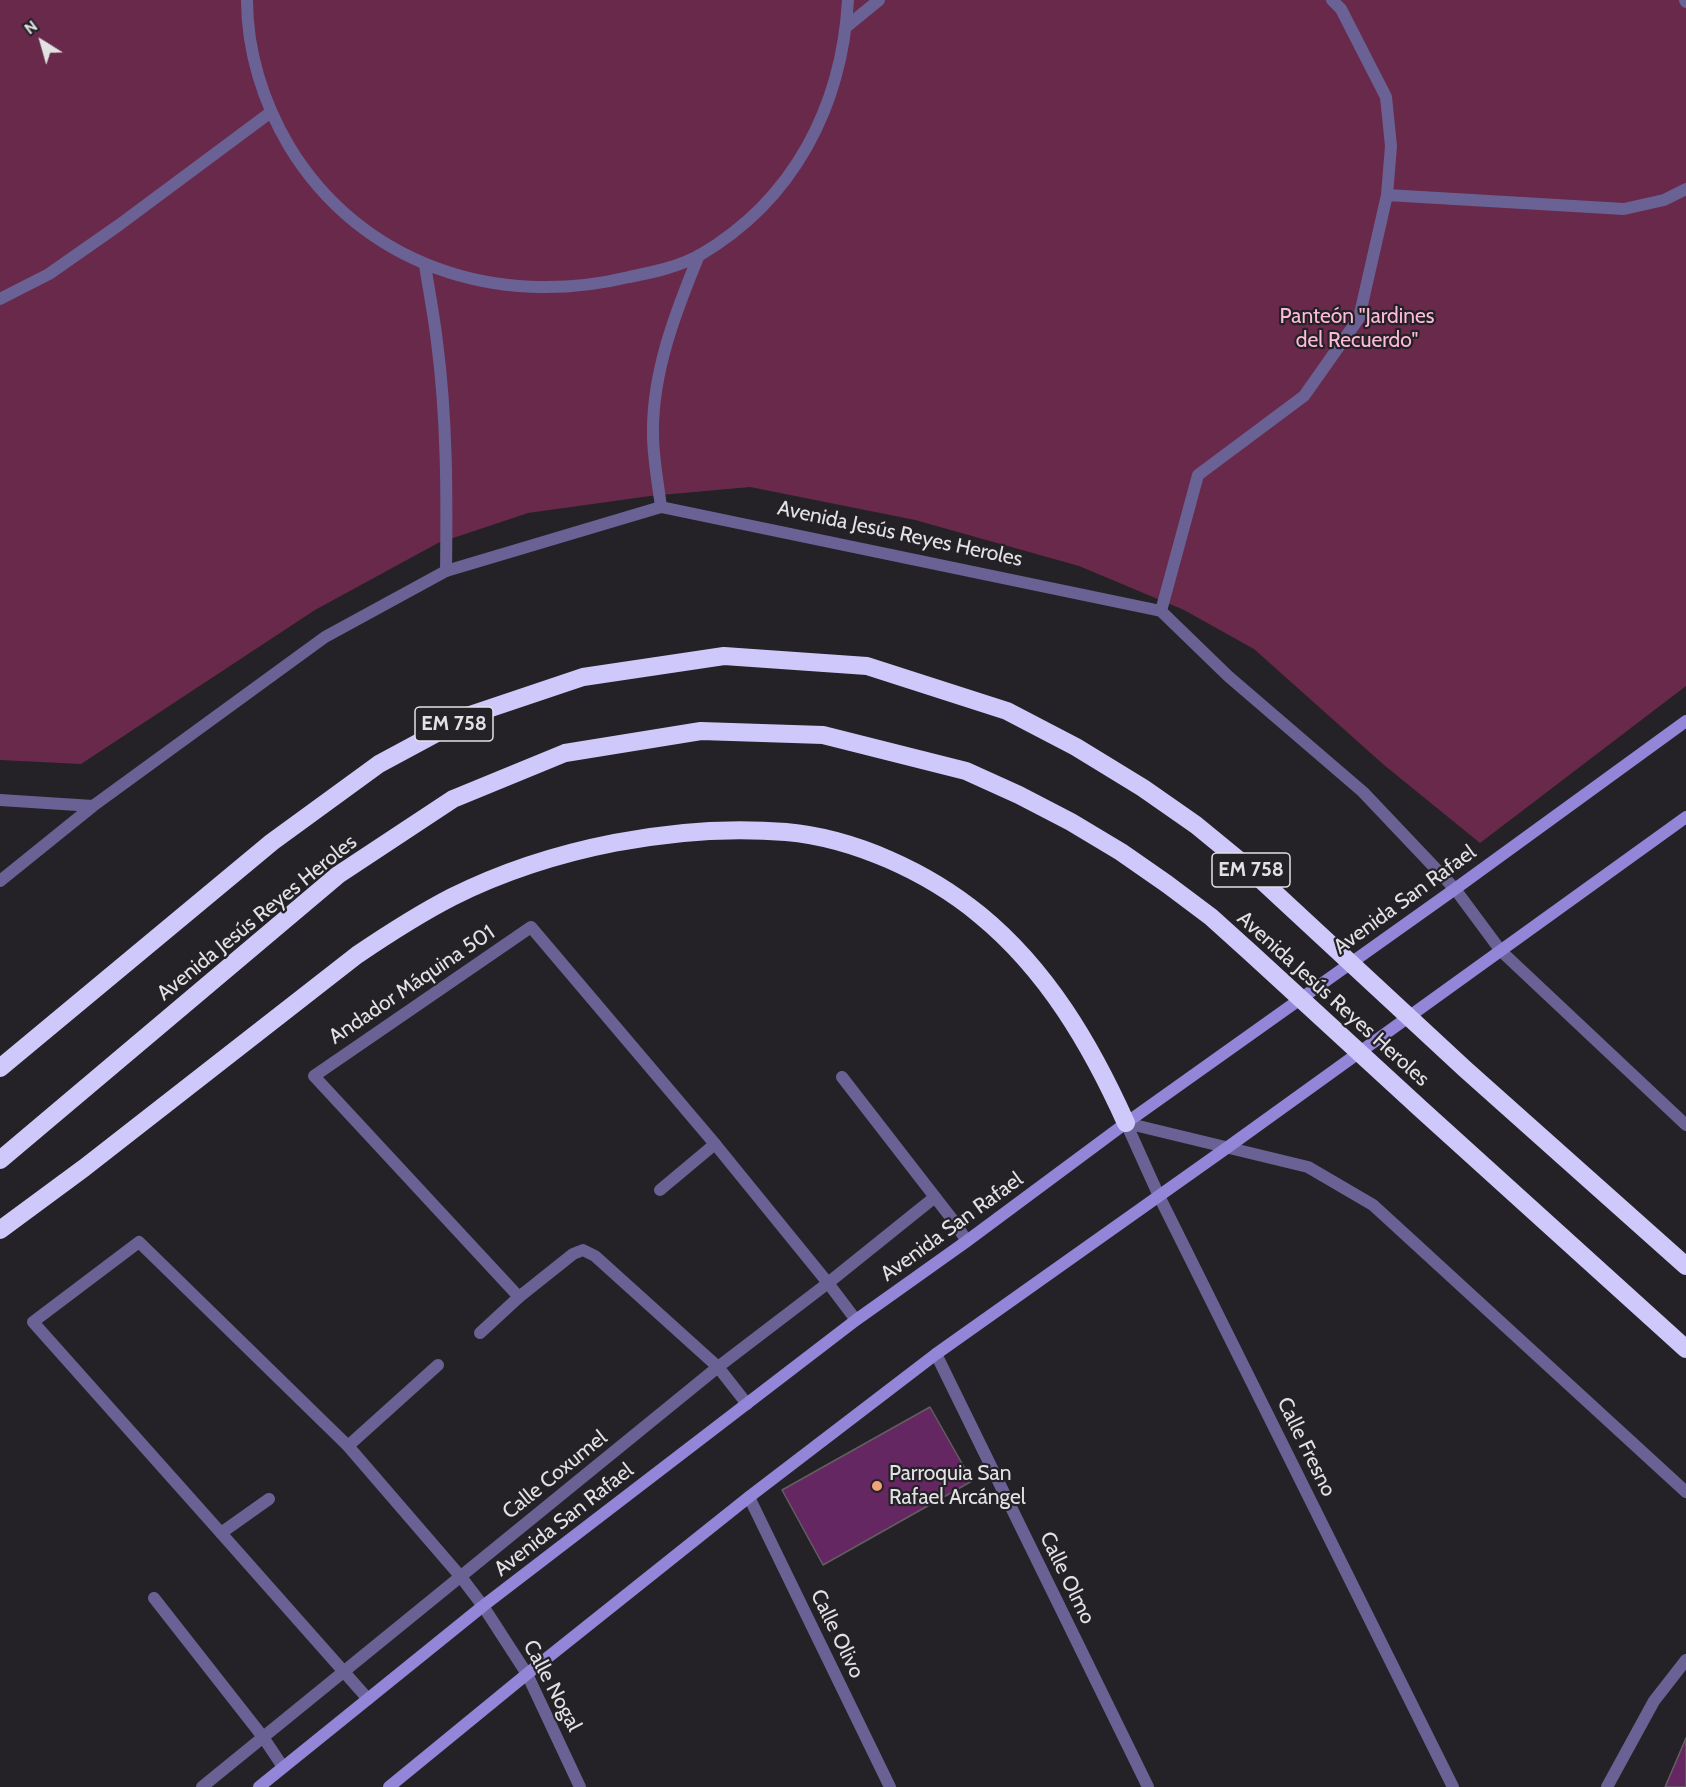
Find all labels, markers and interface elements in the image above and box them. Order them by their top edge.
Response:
north arrow [12,12,72,72]
text: N [21,16,41,38]
park label: Panteón "Jardines del Recuerdo" [1280,304,1434,354]
street label: Avenida Jesús Reyes Heroles [775,496,1025,572]
road number: EM 758 [415,707,493,741]
street label: Avenida Jesús Reyes Heroles [152,830,362,1006]
street label: Avenida San Rafael [1329,840,1481,960]
road number: EM 758 [1212,853,1290,887]
street label: Avenida Jesús Reyes Heroles [1232,906,1434,1092]
street label: Andador Máquina 501 [324,920,500,1050]
street label: Avenida San Rafael [876,1167,1028,1287]
street label: Calle Fresno [1271,1393,1341,1501]
street label: Calle Coxumel [498,1425,612,1525]
street label: Avenida San Rafael [489,1458,639,1582]
place label: Parroquia San Rafael Arcángel [889,1461,1026,1511]
marker: Parroquia San Rafael Arcángel [870,1479,884,1493]
street label: Calle Olmo [1034,1528,1100,1628]
street label: Calle Olivo [805,1586,869,1682]
street label: Calle Nogal [517,1636,587,1736]

